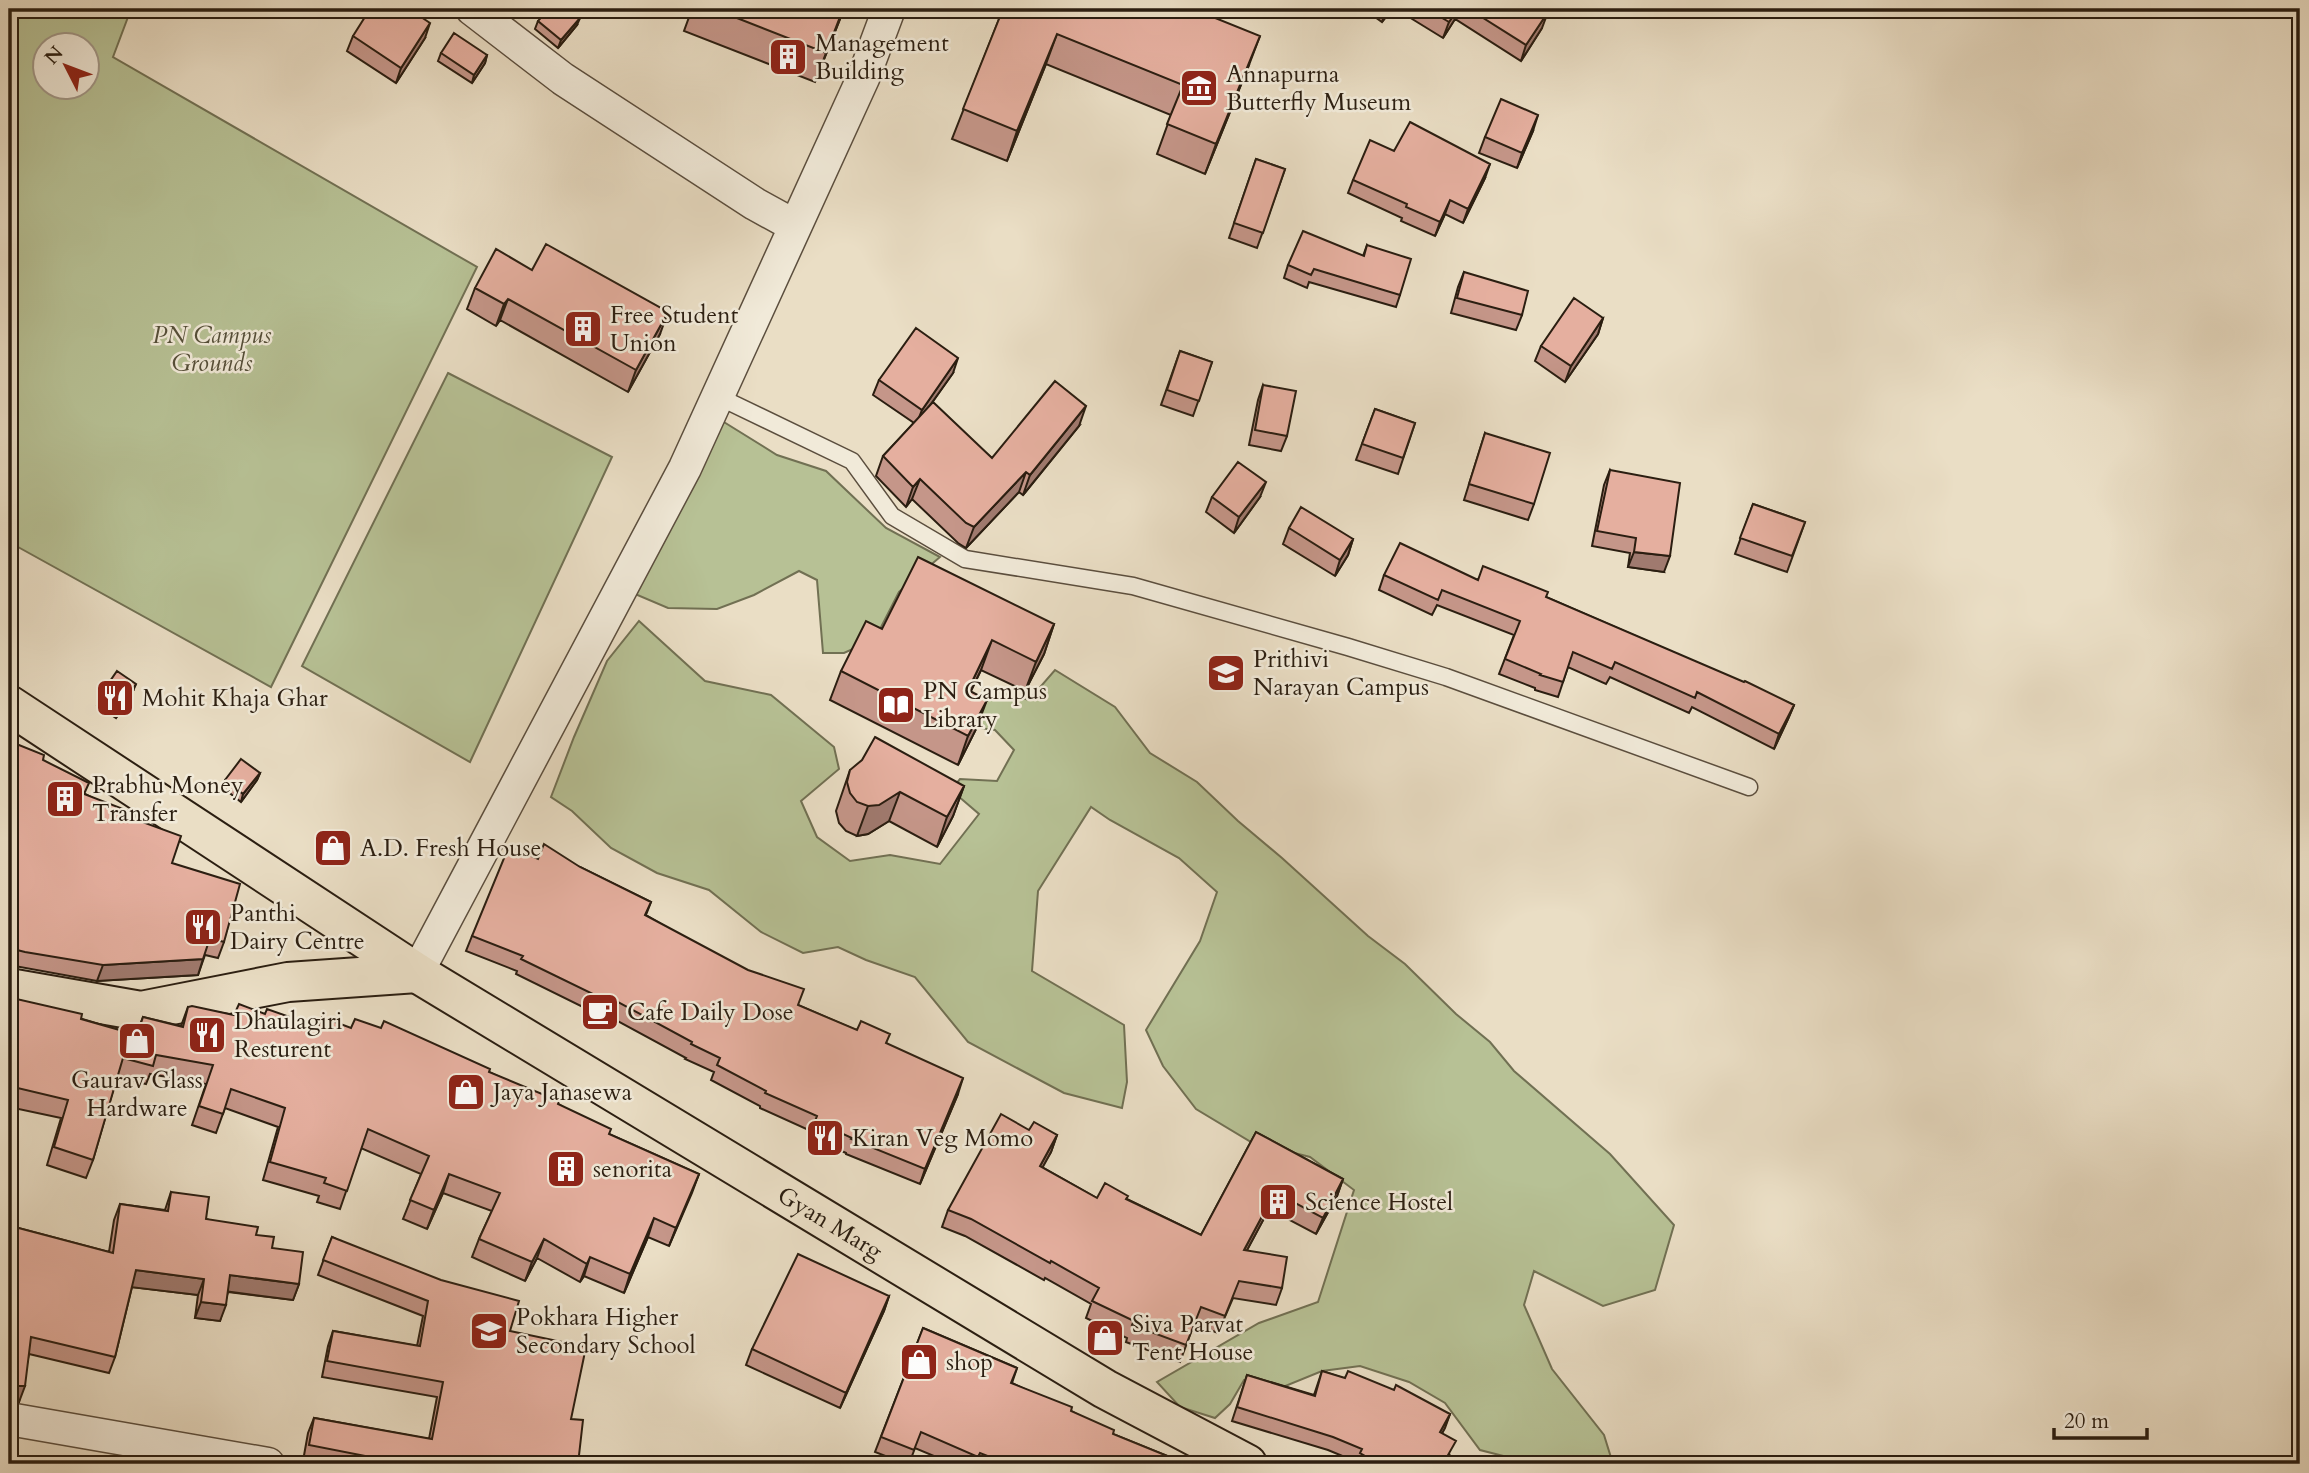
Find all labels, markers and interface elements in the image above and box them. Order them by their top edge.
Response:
place label: Management Building [815,27,949,88]
north arrow [32,32,102,102]
building icon: Management Building [767,36,809,78]
text: N [39,40,70,70]
place label: Annapurna Butterfly Museum [1226,58,1412,119]
museum icon: Annapurna Butterfly Museum [1178,67,1220,109]
place label: Free Student Union [610,299,739,360]
building icon: Free Student Union [562,308,604,350]
park label: PN Campus Grounds [152,319,272,380]
place label: Prithivi Narayan Campus [1253,643,1429,704]
school or university icon: Prithivi Narayan Campus [1205,652,1247,694]
place label: PN Campus Library [923,675,1047,736]
restaurant icon: Mohit Khaja Ghar [94,677,136,719]
place label: Mohit Khaja Ghar [142,682,328,715]
library icon: PN Campus Library [875,684,917,726]
place label: Prabhu Money Transfer [92,769,244,830]
building icon: Prabhu Money Transfer [44,778,86,820]
shop icon: A.D. Fresh House [312,827,354,869]
place label: A.D. Fresh House [360,832,541,865]
place label: Panthi Dairy Centre [230,897,365,958]
restaurant icon: Panthi Dairy Centre [182,906,224,948]
cafe icon: Cafe Daily Dose [579,991,621,1033]
place label: Cafe Daily Dose [627,996,794,1029]
place label: Dhaulagiri Resturent [234,1005,343,1066]
restaurant icon: Dhaulagiri Resturent [186,1014,228,1056]
shop icon: Gaurav Glass Hardware [116,1020,158,1062]
place label: Gaurav Glass Hardware [71,1064,203,1125]
shop icon: Jaya Janasewa [445,1071,487,1113]
place label: Jaya Janasewa [490,1076,633,1109]
restaurant icon: Kiran Veg Momo [804,1117,846,1159]
place label: Kiran Veg Momo [852,1122,1033,1155]
building icon: senorita [545,1148,587,1190]
place label: senorita [593,1153,673,1186]
street label: Gyan Marg [771,1178,889,1268]
building icon: Science Hostel [1257,1181,1299,1223]
place label: Science Hostel [1305,1186,1453,1219]
place label: Pokhara Higher Secondary School [516,1301,696,1362]
place label: Siva Parvat Tent House [1132,1308,1253,1369]
school or university icon: Pokhara Higher Secondary School [468,1310,510,1352]
shop icon: Siva Parvat Tent House [1084,1317,1126,1359]
shop icon: shop [898,1341,940,1383]
place label: shop [946,1346,993,1379]
scale bar [2054,1396,2146,1440]
text: 20 m [2064,1407,2109,1436]

